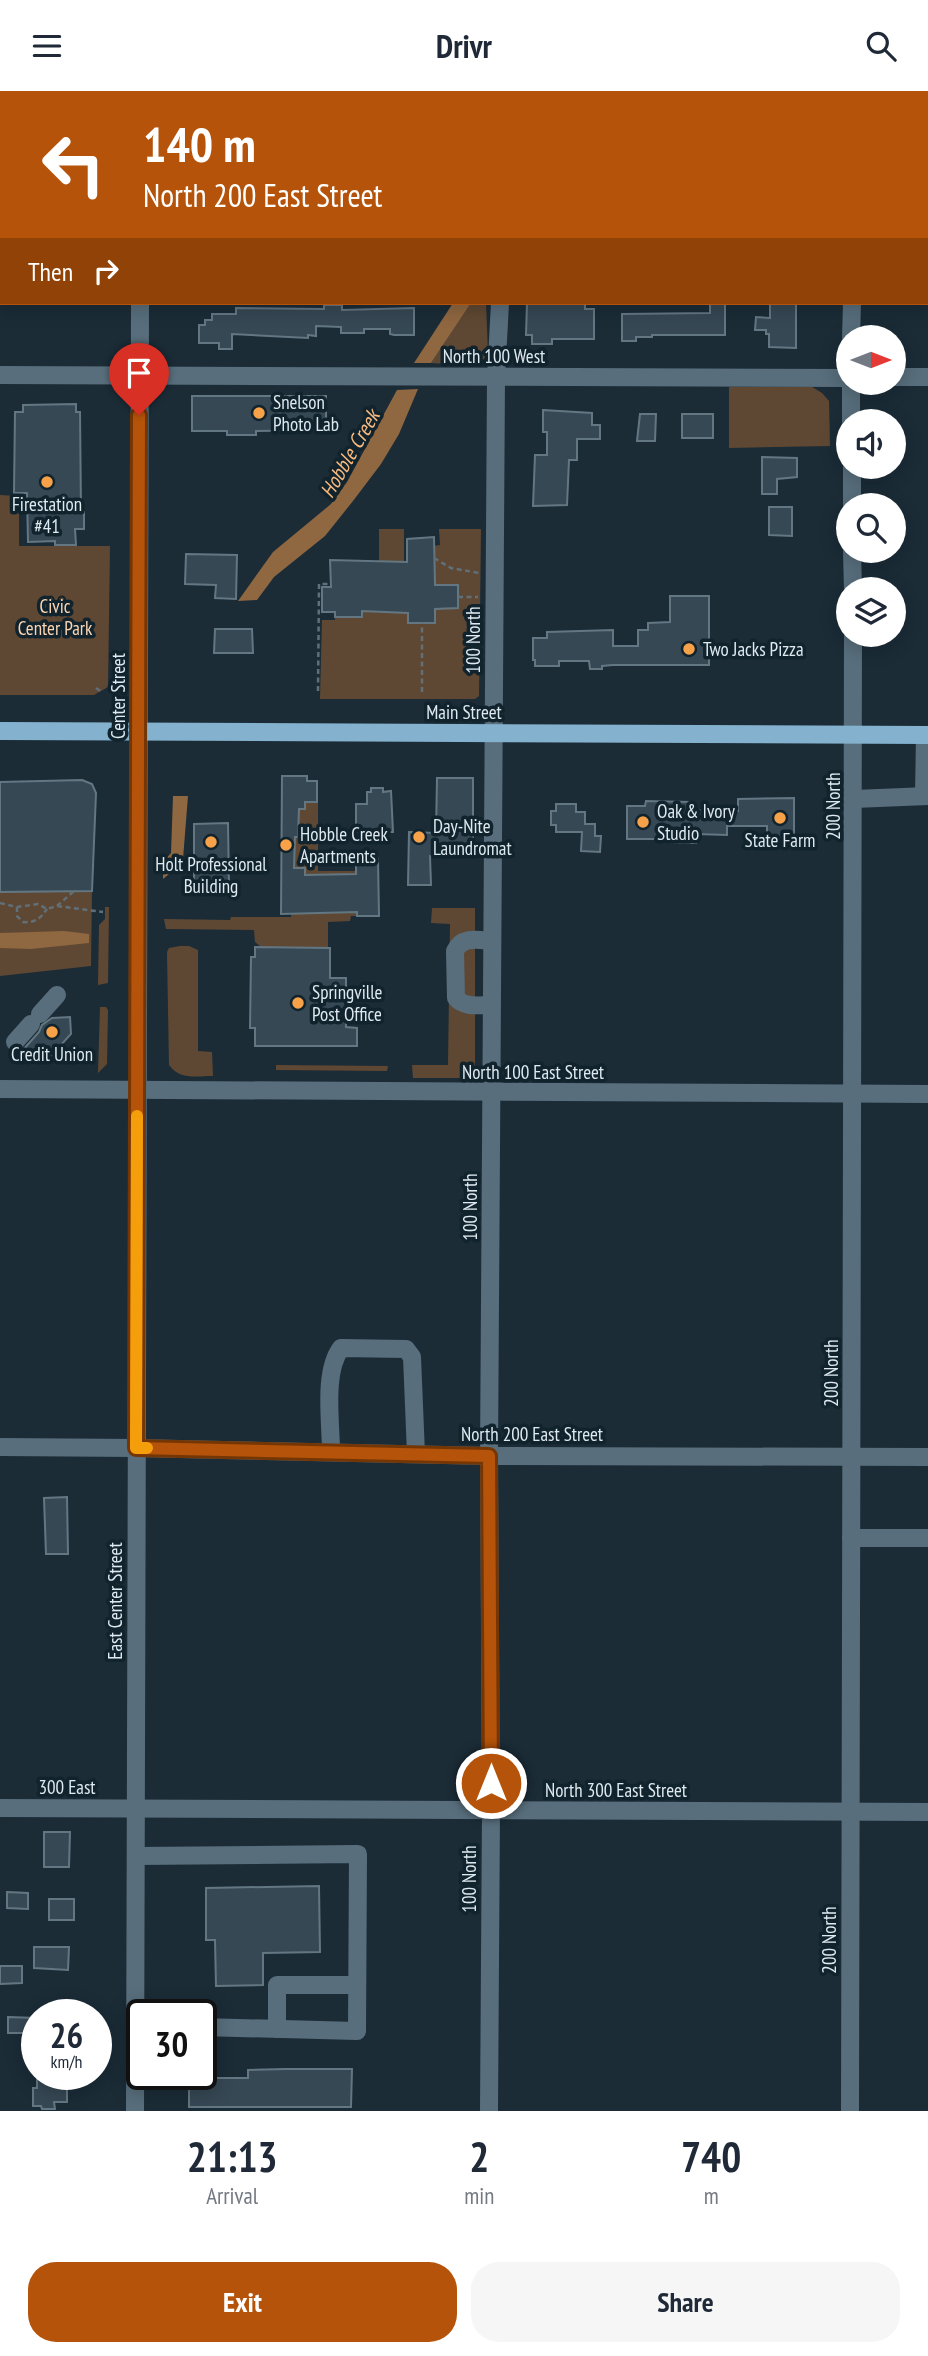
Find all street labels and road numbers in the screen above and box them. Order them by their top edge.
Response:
street label: North 100 West [443,344,546,368]
street label: 100 North [461,606,485,674]
street label: Center Street [106,652,130,739]
street label: Main Street [426,700,503,724]
street label: 200 North [821,772,845,840]
street label: North 100 East Street [462,1060,605,1084]
street label: 100 North [458,1173,482,1241]
street label: 200 North [819,1339,843,1407]
street label: North 200 East Street [461,1422,604,1446]
street label: East Center Street [103,1542,127,1660]
street label: 300 East [38,1775,96,1799]
street label: North 300 East Street [545,1778,688,1802]
street label: 100 North [457,1845,481,1913]
street label: 200 North [817,1906,841,1974]

